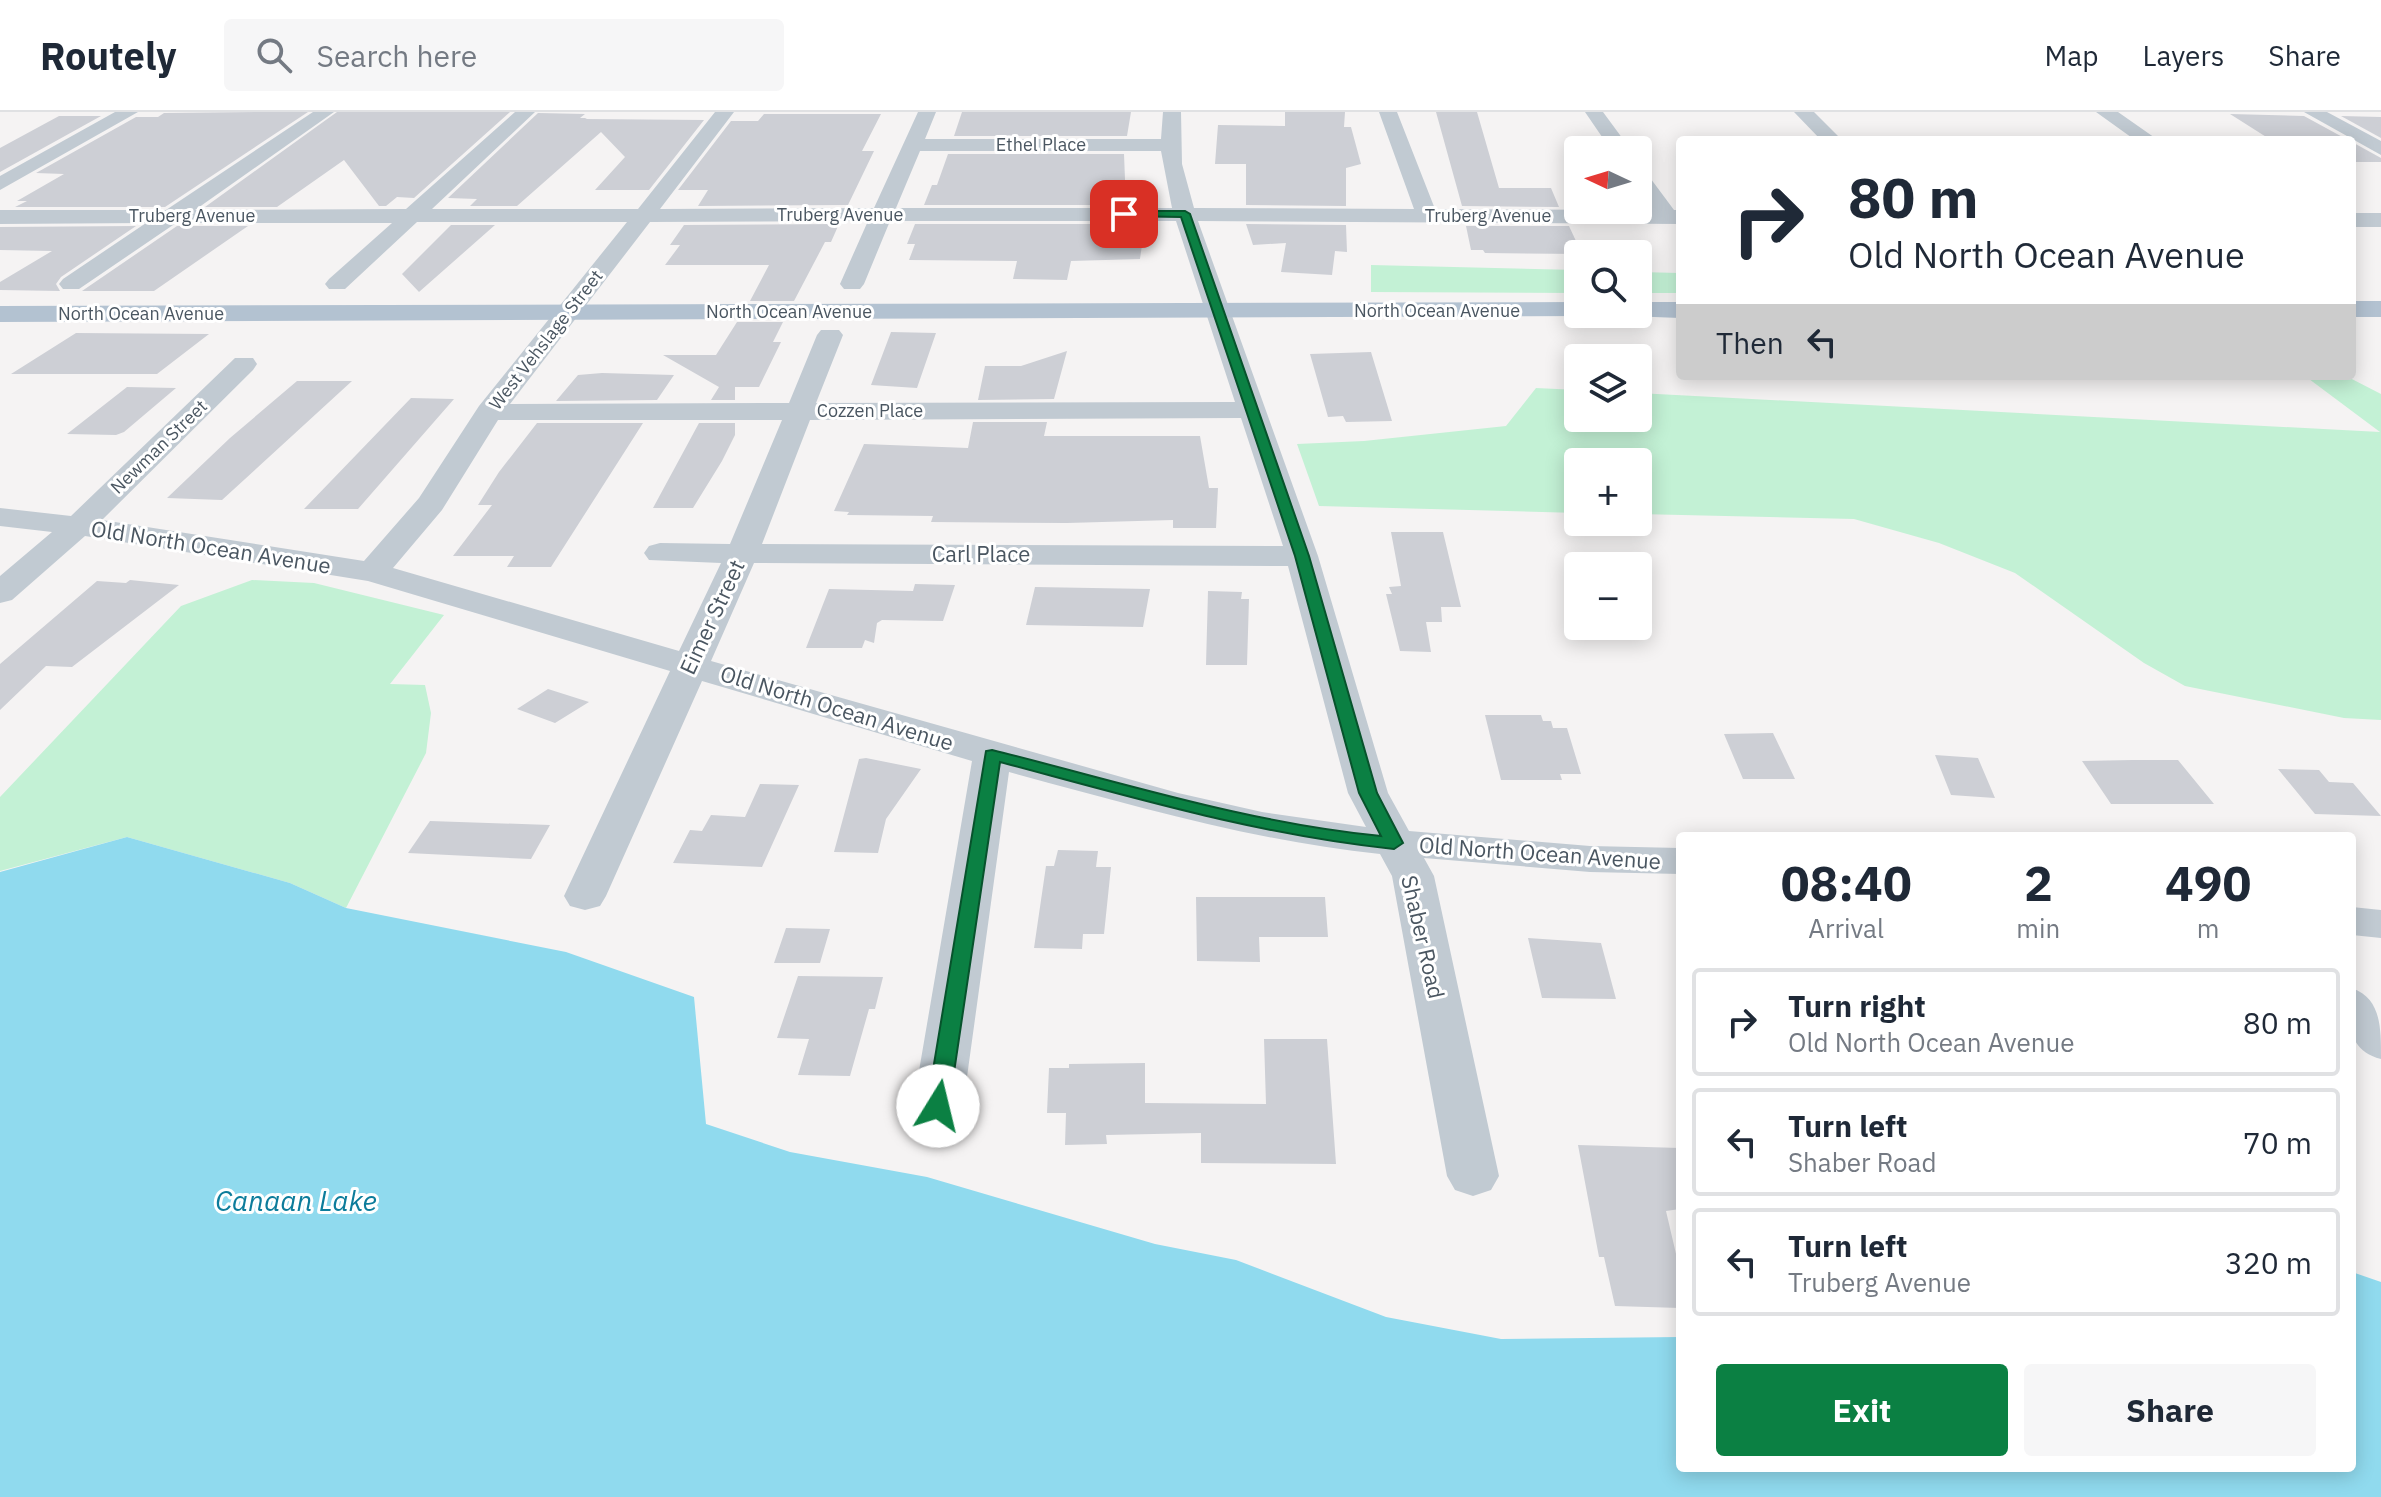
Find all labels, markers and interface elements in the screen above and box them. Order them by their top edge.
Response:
search box [224,19,784,91]
text: Routely [40,31,176,80]
icon: search [252,33,296,77]
text: Search here [316,36,477,75]
text: Map [2044,37,2098,74]
text: Layers [2142,37,2224,74]
text: Share [2268,37,2341,74]
street label: Ethel Place [996,133,1086,156]
north arrow [1564,136,1652,224]
map controls [1564,136,1652,640]
text: 80 m [1848,161,1978,233]
icon: right [1716,168,1820,272]
pin [1090,180,1158,248]
icon: arrive [1102,192,1146,236]
street label: Truberg Avenue [777,203,903,226]
street label: Truberg Avenue [129,204,255,227]
street label: Truberg Avenue [1425,204,1551,227]
text: Old North Ocean Avenue [1848,231,2245,278]
button: search [1564,240,1652,328]
street label: West Vehslage Street [484,265,607,414]
street label: North Ocean Avenue [1354,299,1520,322]
street label: North Ocean Avenue [706,300,872,323]
street label: North Ocean Avenue [58,302,224,325]
icon: left [1800,320,1844,364]
text: Then [1716,323,1784,362]
button: layers [1564,344,1652,432]
street label: Newman Street [106,395,212,499]
street label: Cozzen Place [817,399,923,422]
button: + [1564,448,1652,536]
street label: Old North Ocean Avenue [89,513,333,580]
street label: Carl Place [932,539,1030,568]
button: − [1564,552,1652,640]
street label: Eimer Street [672,555,751,679]
street label: Old North Ocean Avenue [717,658,957,757]
street label: Old North Ocean Avenue [1418,830,1662,875]
text: 08:40 [1781,852,1912,914]
text: 2 [2024,852,2053,914]
text: 490 [2165,852,2251,914]
street label: Shaber Road [1395,872,1452,1001]
text: Arrival [1808,911,1884,945]
text: min [2016,911,2060,945]
text: m [2197,911,2219,945]
text: Turn right [1788,986,1926,1025]
icon: right [1720,1000,1764,1044]
text: 80 m [2243,1003,2312,1042]
text: Old North Ocean Avenue [1788,1025,2075,1059]
position arrow [896,1064,980,1148]
text: Turn left [1788,1106,1907,1145]
icon: left [1720,1120,1764,1164]
text: 70 m [2243,1123,2312,1162]
text: Shaber Road [1788,1145,1937,1179]
water label: Canaan Lake [215,1182,377,1219]
text: Turn left [1788,1226,1907,1265]
icon: left [1720,1240,1764,1284]
text: 320 m [2225,1243,2312,1282]
text: Truberg Avenue [1788,1265,1971,1299]
button: Exit [1716,1364,2008,1456]
button: Share [2024,1364,2316,1456]

